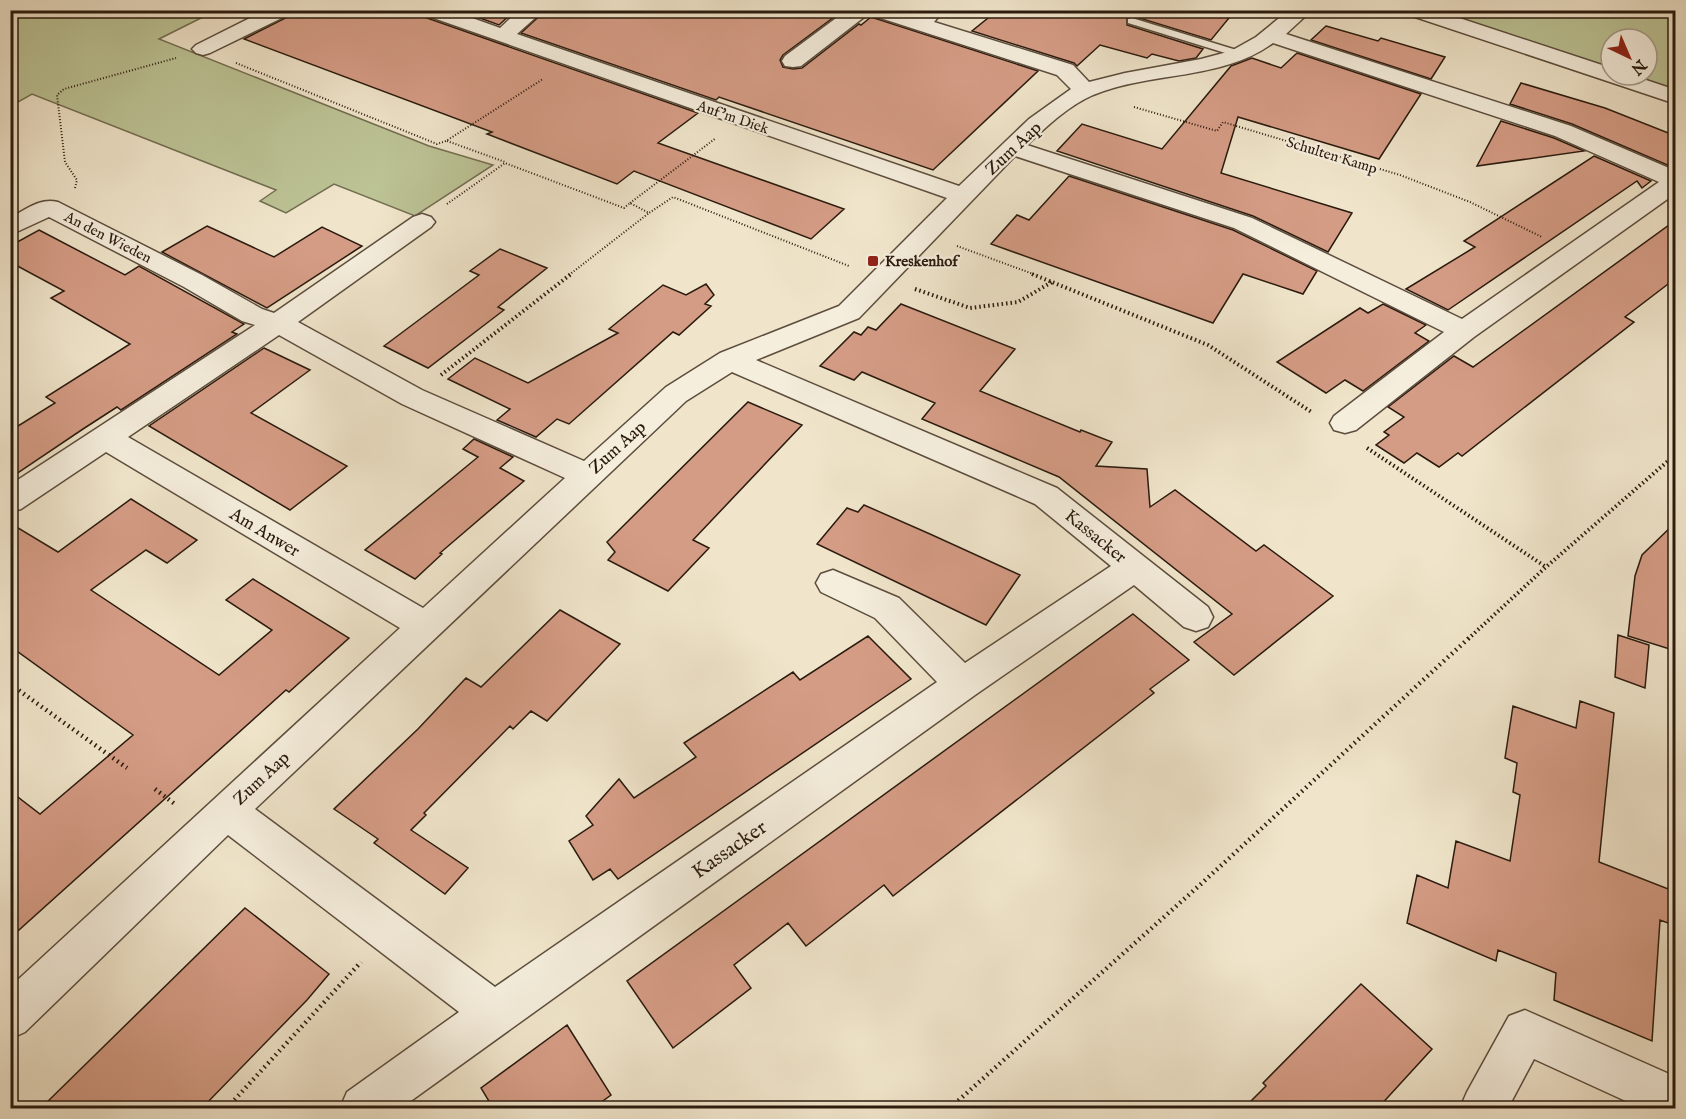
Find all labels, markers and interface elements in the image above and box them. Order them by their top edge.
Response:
north arrow [1599,27,1659,87]
text: N [1626,54,1651,78]
street label: Auf'm Diek [693,96,772,139]
street label: Zum Aap [981,117,1047,181]
street label: Schulten Kamp [1284,133,1380,178]
street label: An den Wieden [60,207,155,268]
place label: Kreskenhof [885,252,960,271]
marker: Kreskenhof [866,254,880,268]
street label: Zum Aap [584,416,652,480]
street label: Am Anwer [224,503,304,563]
street label: Kassacker [1059,505,1131,569]
street label: Zum Aap [229,747,295,811]
street label: Kassacker [687,814,773,886]

